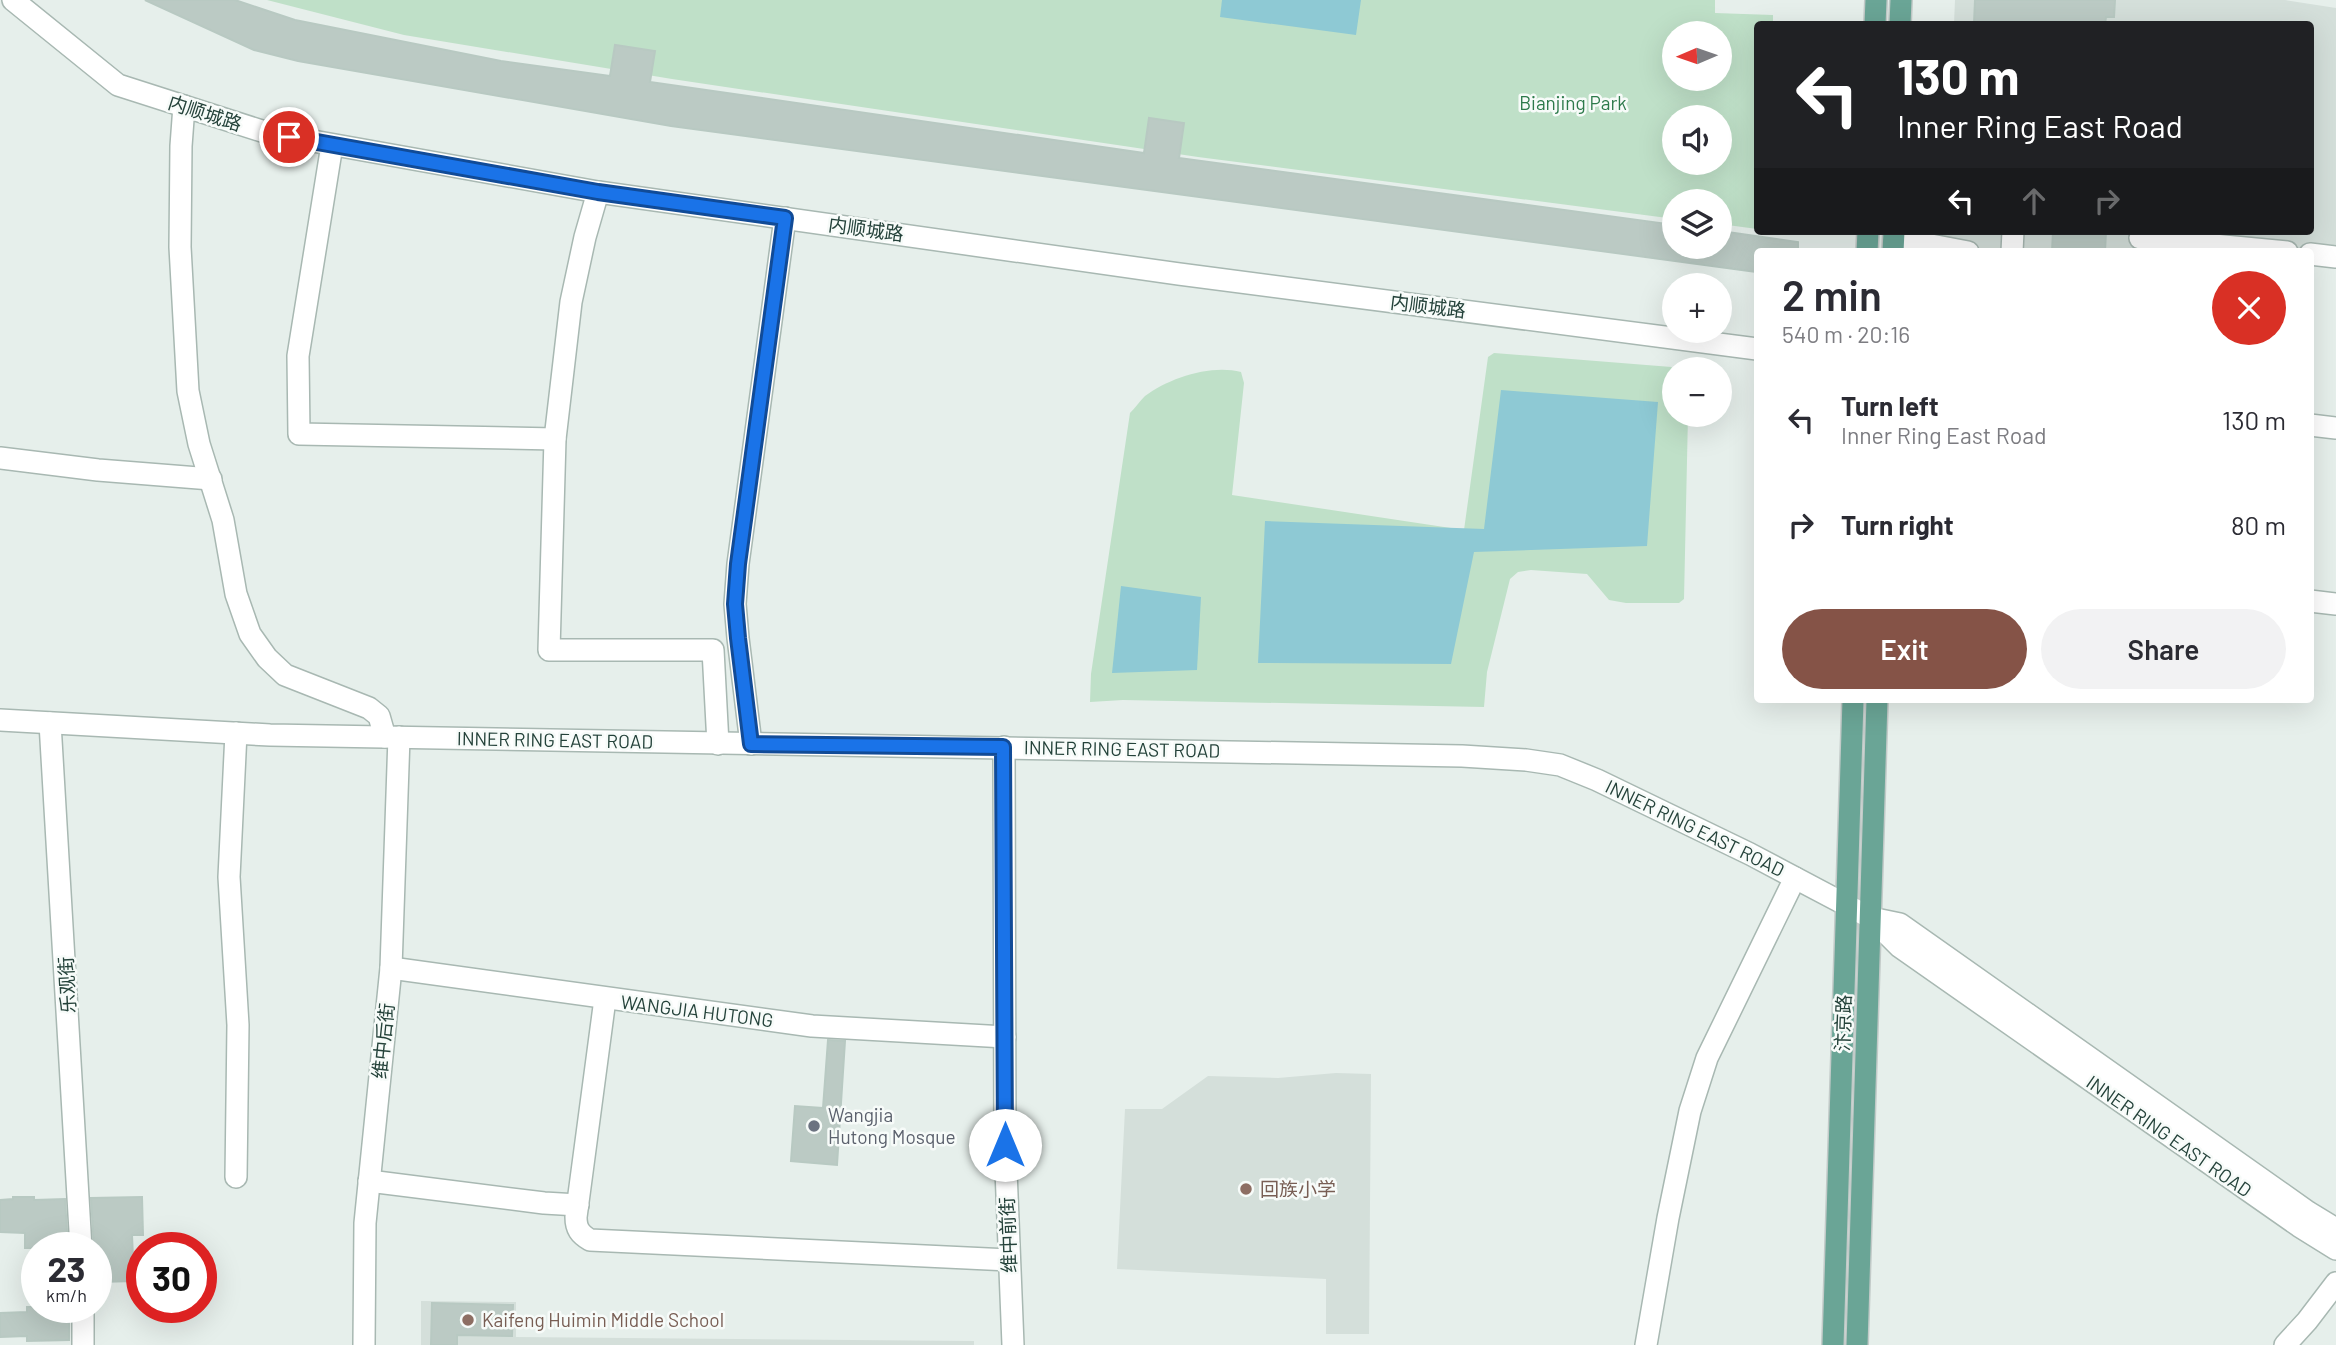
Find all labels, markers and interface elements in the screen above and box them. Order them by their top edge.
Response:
north arrow [1662,21,1732,91]
map controls [1662,21,1732,427]
text: 130 m [1897,46,2019,105]
icon: left [1782,49,1873,140]
street label: 内顺城路 [165,90,245,135]
park label: Bianjing Park [1519,91,1627,114]
button: sound [1662,105,1732,175]
text: Inner Ring East Road [1897,106,2183,144]
pin [259,107,319,167]
icon: arrive [270,118,308,156]
icon: left [1942,182,1980,220]
icon: ahead [2015,182,2053,220]
icon: right [2088,182,2126,220]
button: layers [1662,189,1732,259]
street label: 内顺城路 [827,212,905,245]
text: 2 min [1782,269,1882,319]
button: close [2212,271,2286,345]
button: + [1662,273,1732,343]
street label: 内顺城路 [1389,289,1467,322]
text: 540 m · 20:16 [1782,320,1910,348]
button: − [1662,357,1732,427]
text: Turn left [1841,390,1939,421]
icon: left [1782,401,1820,439]
text: 130 m [2222,404,2286,435]
text: Inner Ring East Road [1841,421,2047,449]
icon: right [1782,506,1820,544]
text: Turn right [1841,509,1954,540]
text: 80 m [2231,509,2286,540]
button: Exit [1782,609,2027,689]
button: Share [2041,609,2286,689]
street label: INNER RING EAST ROAD [457,726,653,753]
street label: INNER RING EAST ROAD [1024,735,1220,762]
street label: INNER RING EAST ROAD [1602,774,1788,881]
street label: 乐观街 [54,956,79,1014]
street label: WANGJIA HUTONG [619,990,775,1031]
street label: 汴京路 [1830,994,1855,1052]
street label: 维中后街 [367,1002,398,1080]
street label: INNER RING EAST ROAD [2082,1070,2256,1201]
place label: Wangjia Hutong Mosque [828,1103,956,1148]
position arrow [968,1108,1042,1182]
marker: Wangjia Hutong Mosque [806,1118,822,1134]
place label: 回族小学 [1260,1177,1336,1200]
marker: 回族小学 [1238,1181,1254,1197]
street label: 维中前街 [995,1197,1020,1273]
speed limit sign: 30 [126,1232,217,1323]
text: 23 [47,1247,86,1289]
text: km/h [46,1284,87,1306]
place label: Kaifeng Huimin Middle School [482,1308,724,1331]
marker: Kaifeng Huimin Middle School [460,1312,476,1328]

